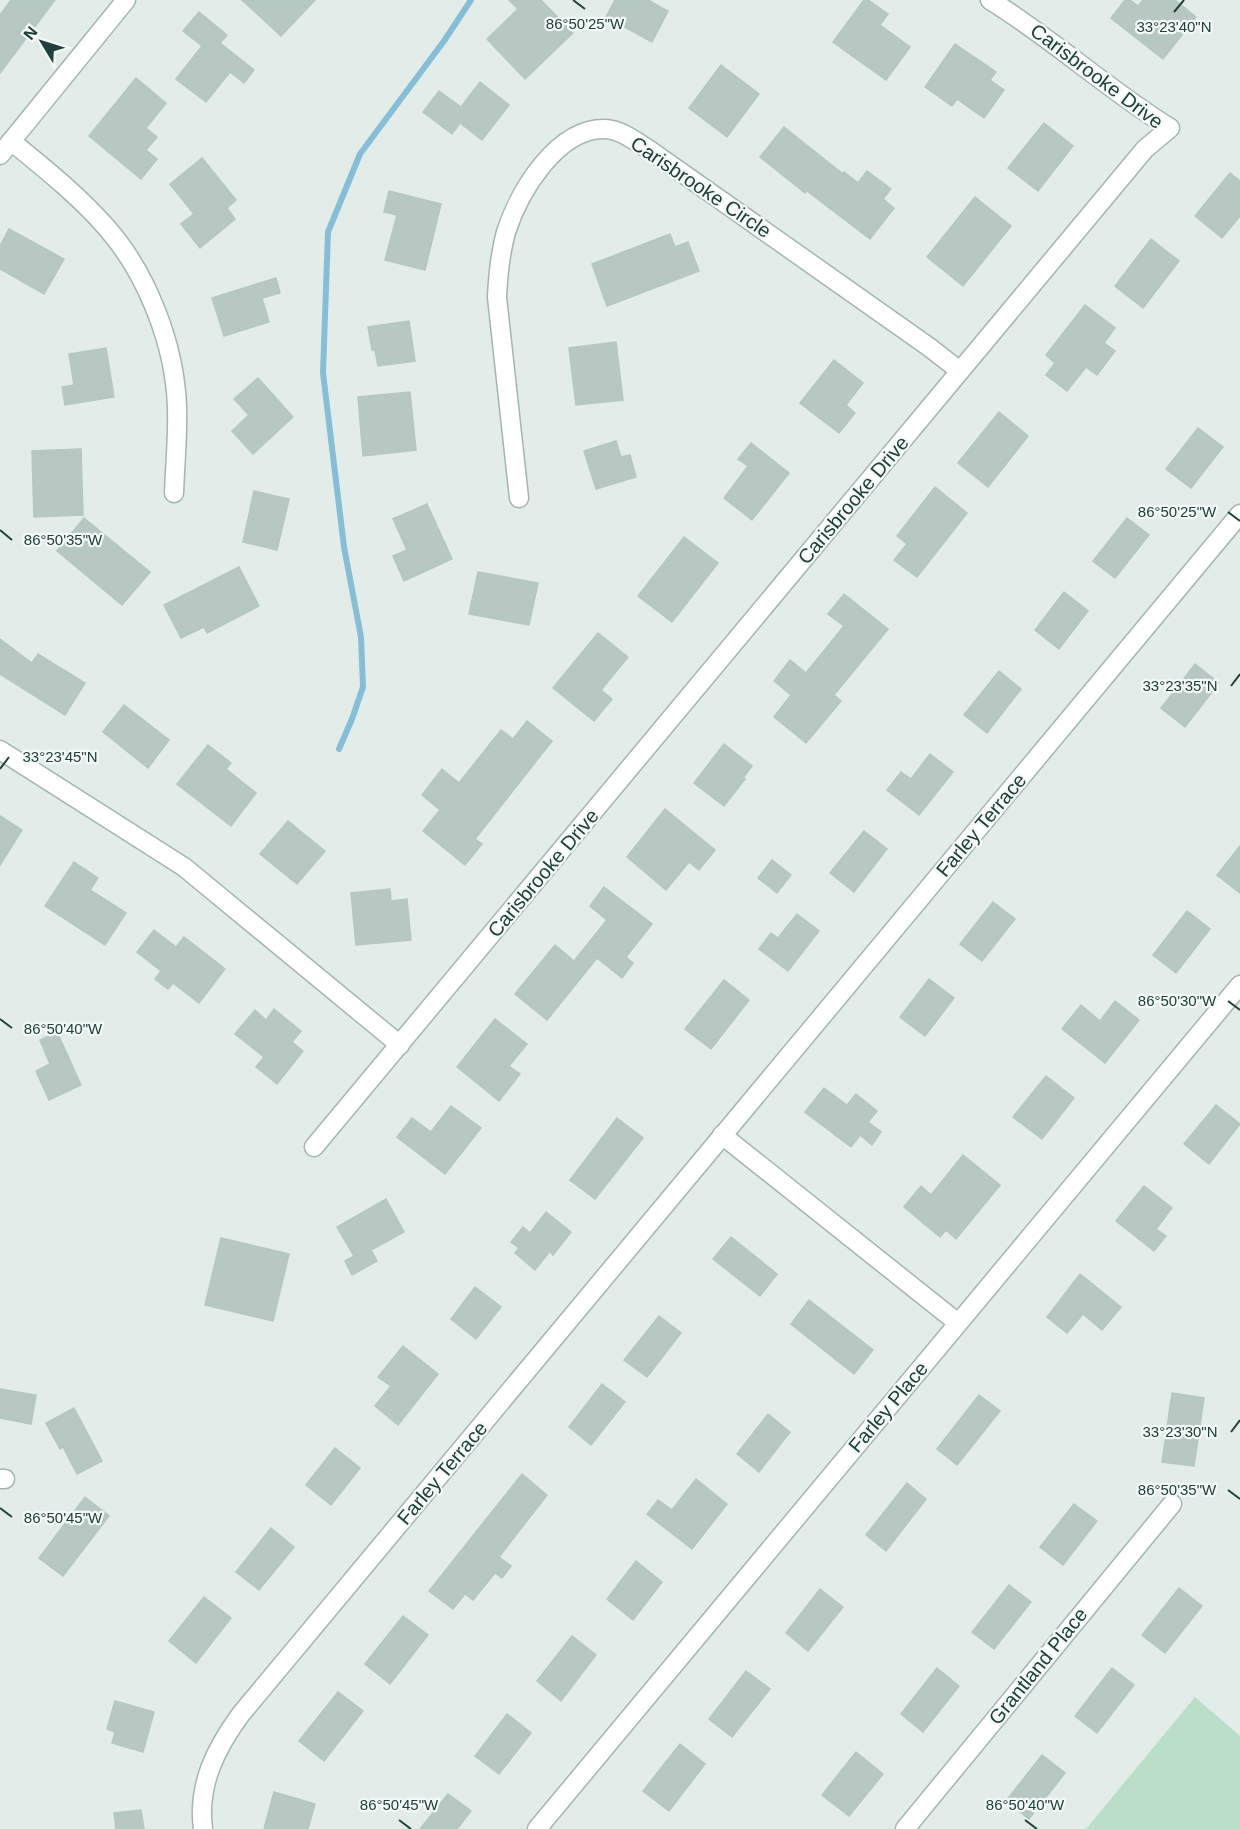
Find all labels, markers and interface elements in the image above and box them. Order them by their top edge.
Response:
north arrow [12,12,72,72]
text: 86°50'25"W [546,15,625,32]
text: 33°23'40"N [1136,18,1212,35]
street label: Carisbrooke Drive [1026,19,1168,133]
text: N [20,23,41,43]
street label: Carisbrooke Circle [627,132,775,242]
street label: Carisbrooke Drive [793,432,913,568]
text: 86°50'25"W [1138,503,1217,520]
text: 86°50'35"W [24,531,103,548]
text: 33°23'35"N [1142,677,1218,694]
text: 33°23'45"N [22,748,98,765]
street label: Farley Terrace [932,769,1030,881]
street label: Carisbrooke Drive [483,805,603,941]
text: 86°50'30"W [1138,992,1217,1009]
text: 86°50'40"W [24,1020,103,1037]
street label: Farley Place [844,1357,932,1457]
street label: Farley Terrace [393,1417,491,1529]
text: 33°23'30"N [1142,1423,1218,1440]
text: 86°50'35"W [1138,1481,1217,1498]
text: 86°50'45"W [24,1509,103,1526]
street label: Grantland Place [984,1603,1092,1729]
text: 86°50'45"W [360,1796,439,1813]
text: 86°50'40"W [986,1796,1065,1813]

